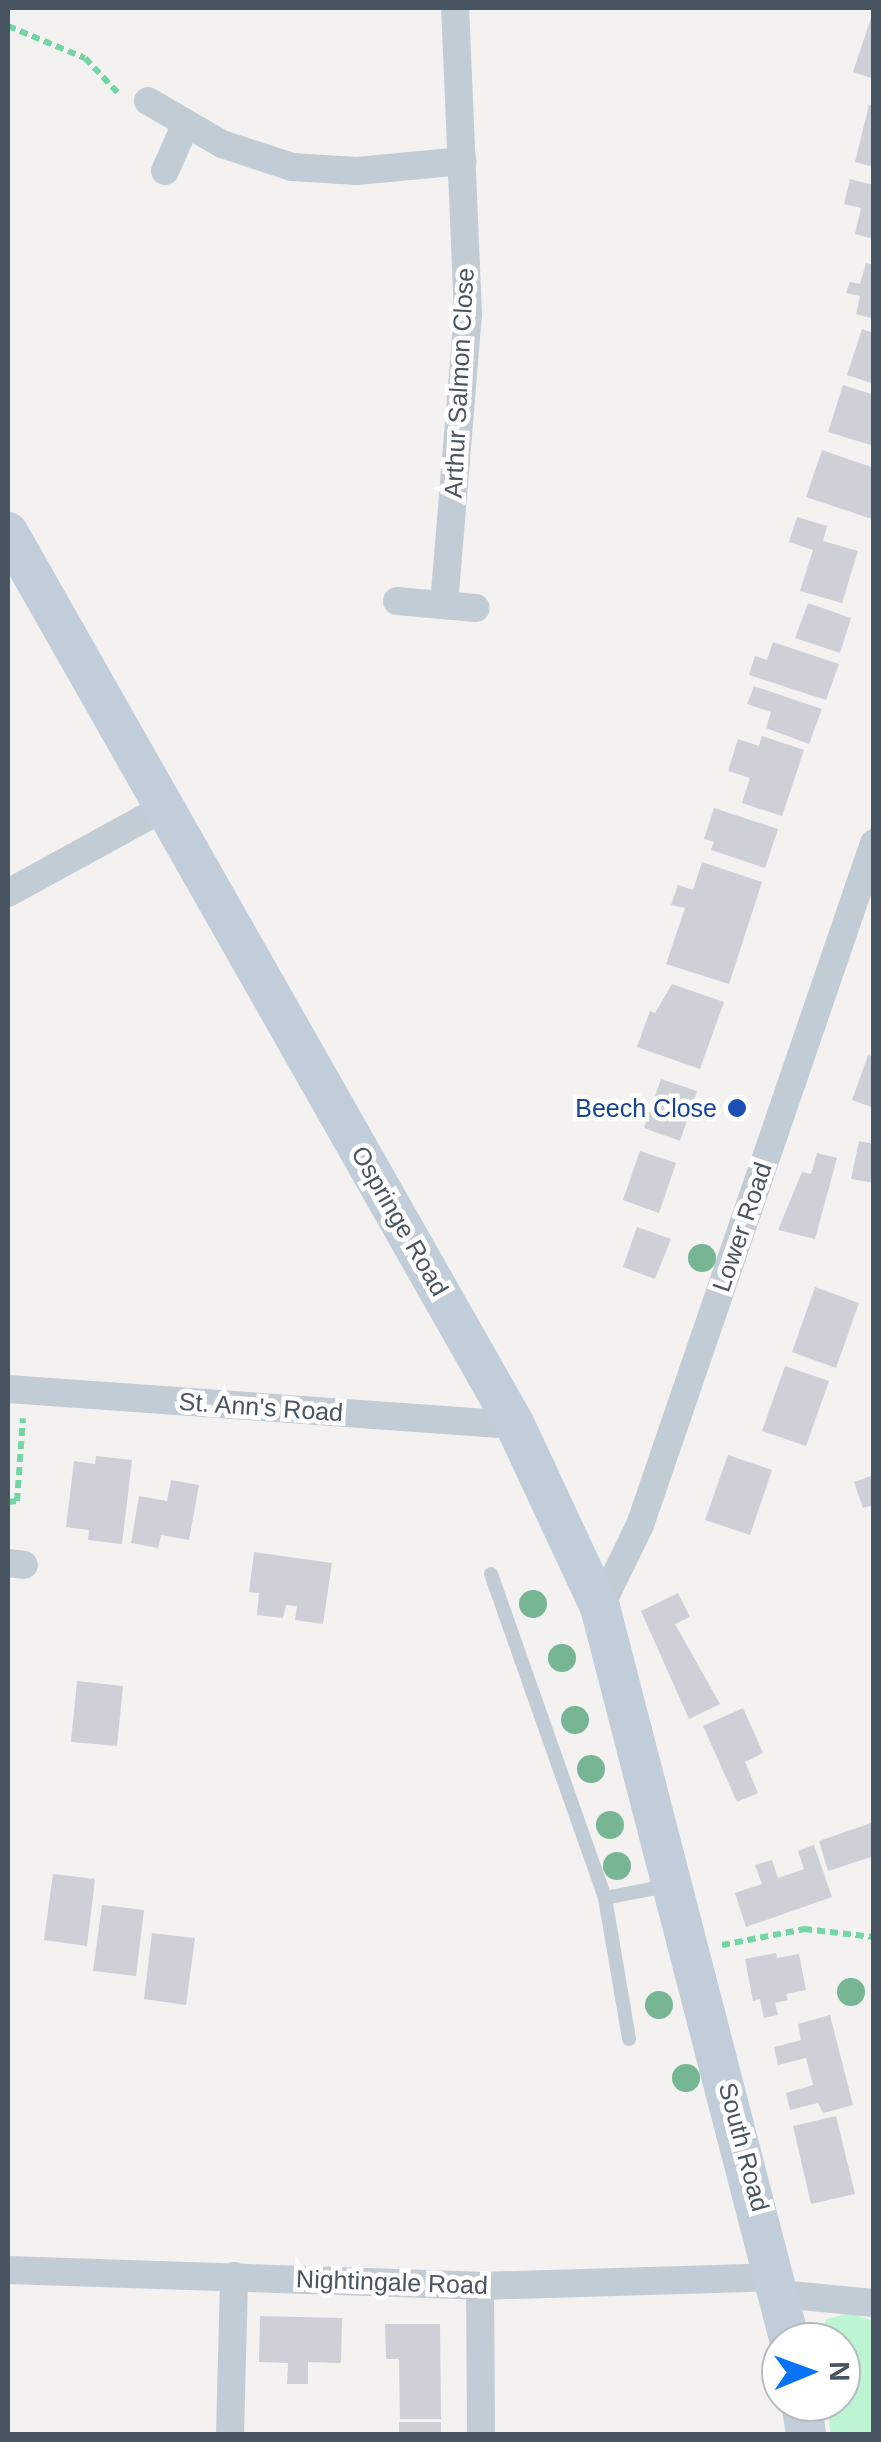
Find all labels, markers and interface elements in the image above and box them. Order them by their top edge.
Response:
street label: Arthur Salmon Close [438,267,480,499]
place label: Beech Close [575,1093,717,1123]
marker: Beech Close [726,1097,748,1119]
street label: Ospringe Road [345,1141,455,1301]
street label: Lower Road [706,1158,778,1296]
street label: St. Ann's Road [177,1386,345,1428]
street label: South Road [712,2079,776,2215]
street label: Nightingale Road [296,2264,488,2300]
north arrow [761,2322,861,2422]
text: N [824,2361,855,2382]

